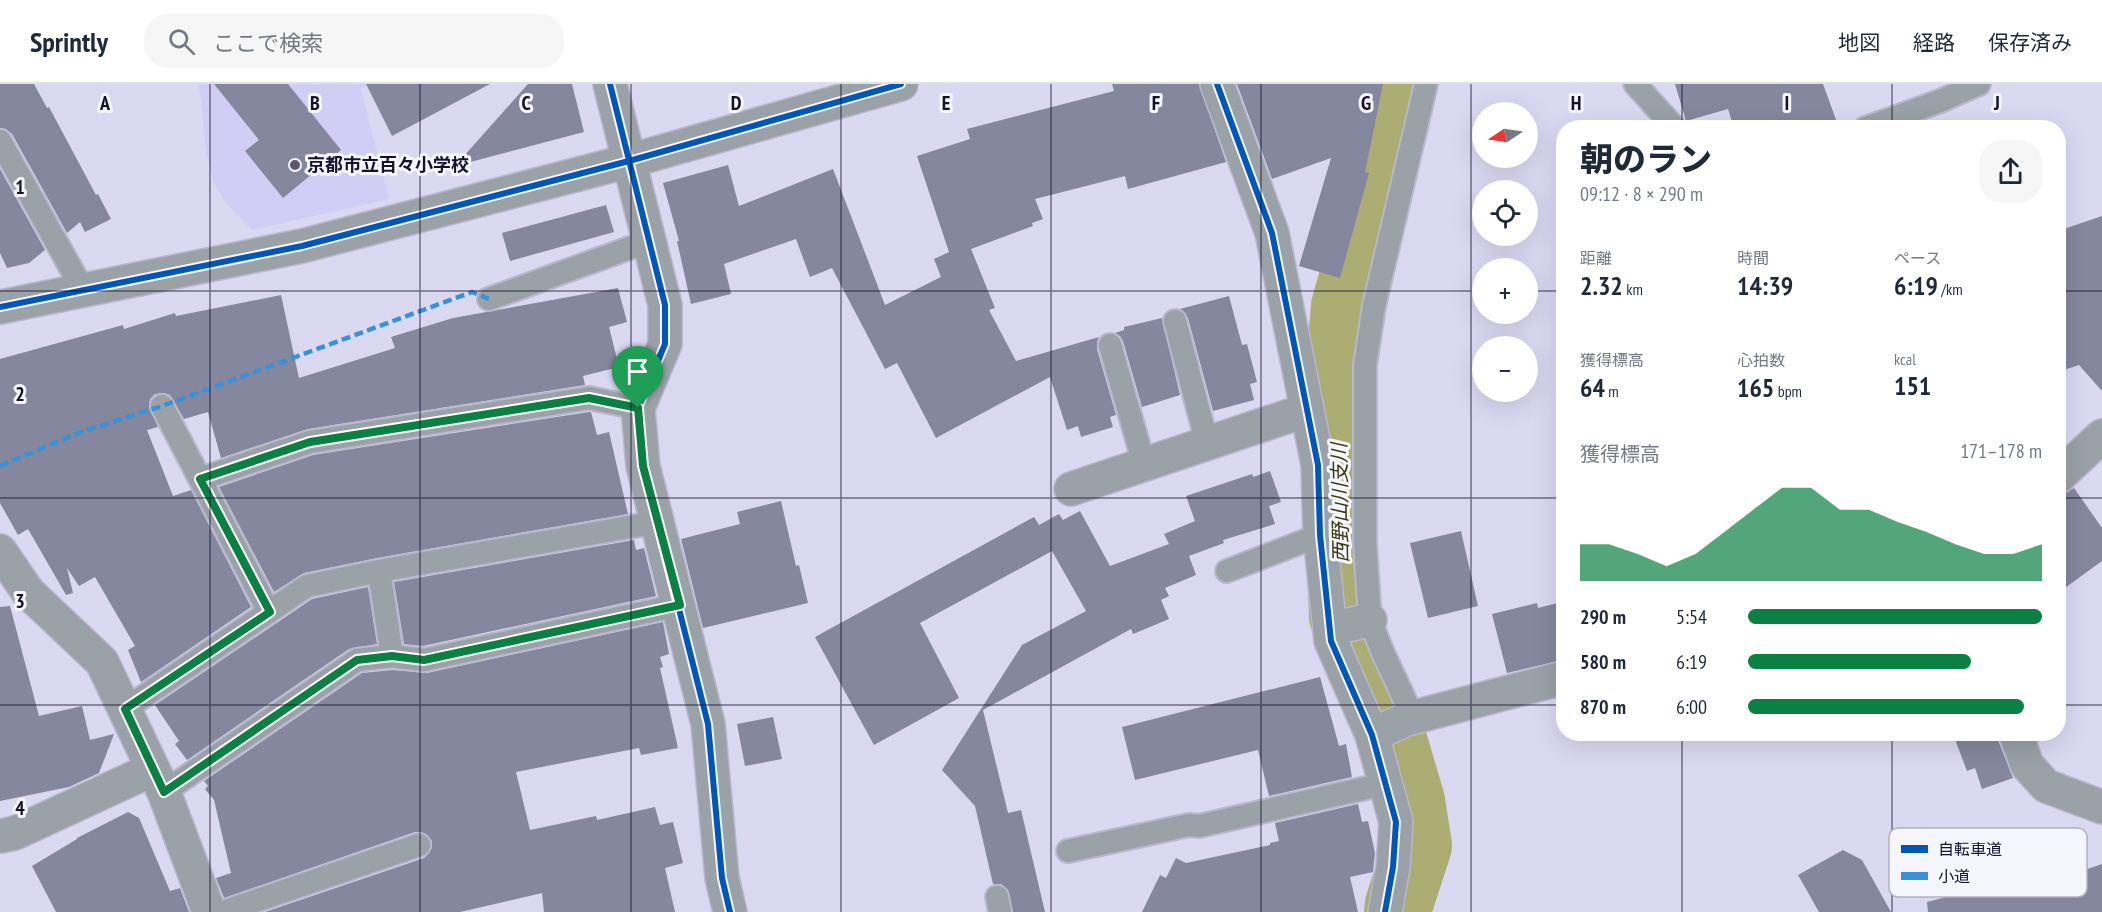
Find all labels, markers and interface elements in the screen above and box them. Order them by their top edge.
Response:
search box [144,14,564,68]
text: Sprintly [30,23,108,60]
icon: search [165,25,198,58]
text: ここで検索 [213,29,323,57]
text: 地図 [1838,29,1880,56]
text: 経路 [1913,29,1955,56]
text: 保存済み [1988,29,2072,56]
text: A [99,90,111,116]
text: B [310,90,320,116]
text: C [521,90,531,116]
text: D [731,90,742,116]
text: E [942,90,950,116]
text: F [1152,90,1160,116]
text: G [1361,90,1371,116]
text: H [1571,90,1581,116]
text: I [1785,90,1789,116]
text: J [1993,90,2000,116]
north arrow [1472,102,1538,168]
map controls [1472,102,1538,402]
text: 朝のラン [1580,137,1712,180]
button: share [1979,140,2042,203]
place label: 京都市立百々小学校 [307,153,469,176]
marker: 京都市立百々小学校 [288,158,302,172]
text: 1 [15,174,25,200]
button: locate [1472,180,1538,246]
text: 09:12 · 8 × 290 m [1580,181,1703,207]
text: 距離 [1580,248,1612,268]
text: 時間 [1737,248,1769,268]
text: ペース [1894,248,1941,268]
button: + [1472,258,1538,324]
text: 2.32 [1580,269,1623,302]
text: 14:39 [1737,269,1793,302]
text: 6:19 [1894,269,1938,302]
text: km [1623,279,1643,299]
text: /km [1938,279,1963,299]
button: − [1472,336,1538,402]
pin [612,346,663,408]
text: kcal [1894,349,1916,369]
text: 獲得標高 [1580,350,1644,370]
text: 心拍数 [1737,350,1785,370]
icon: arrive [621,355,654,388]
text: 151 [1894,369,1931,402]
text: 64 [1580,371,1605,404]
text: 165 [1737,371,1774,404]
text: 2 [15,381,25,407]
text: m [1605,381,1619,401]
text: bpm [1774,381,1802,401]
text: 171–178 m [1960,438,2042,464]
water label: 西野山川支川 [1326,441,1354,563]
text: 獲得標高 [1580,441,1660,467]
text: 3 [15,588,25,614]
text: 290 m [1580,604,1626,630]
text: 5:54 [1676,604,1707,630]
text: 580 m [1580,649,1626,675]
text: 6:19 [1676,649,1707,675]
text: 870 m [1580,694,1626,720]
text: 6:00 [1676,694,1707,720]
text: 4 [15,795,25,821]
legend [1889,828,2087,897]
text: 自転車道 [1938,839,2002,859]
text: 小道 [1938,866,1970,886]

